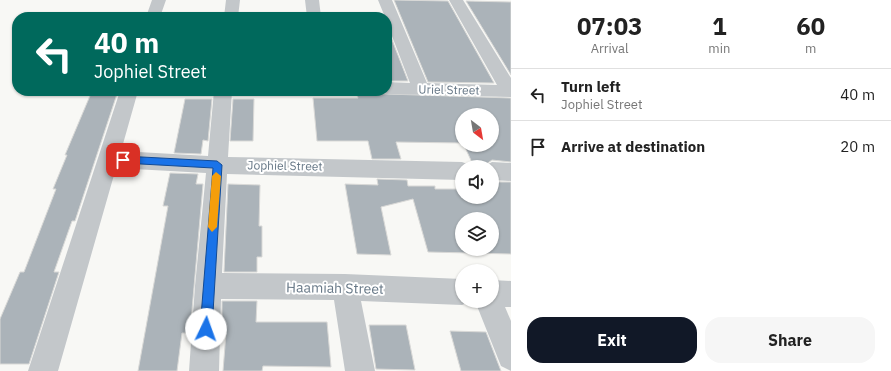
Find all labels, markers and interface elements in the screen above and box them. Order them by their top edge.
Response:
text: 07:03 [577,10,642,42]
text: 1 [712,10,727,42]
text: 60 [796,10,825,42]
text: 40 m [94,24,159,61]
icon: left [28,28,80,80]
text: Arrival [591,40,629,57]
text: min [708,40,730,57]
text: m [805,40,816,57]
text: Jophiel Street [94,60,207,83]
text: Turn left [561,77,621,96]
street label: Uriel Street [418,81,480,98]
icon: left [527,84,549,106]
text: 40 m [840,85,875,104]
text: Jophiel Street [561,96,642,113]
north arrow [455,108,499,152]
map controls [455,108,499,308]
icon: arrive [527,136,549,158]
text: Arrive at destination [561,137,705,156]
text: 20 m [840,137,875,156]
pin [106,143,140,177]
icon: arrive [112,149,134,171]
street label: Jophiel Street [247,157,323,174]
button: sound [455,160,499,204]
button: layers [455,212,499,256]
button: + [455,264,499,308]
street label: Haamiah Street [286,278,384,298]
position arrow [185,308,227,350]
button: Exit [527,317,697,363]
button: Share [705,317,875,363]

